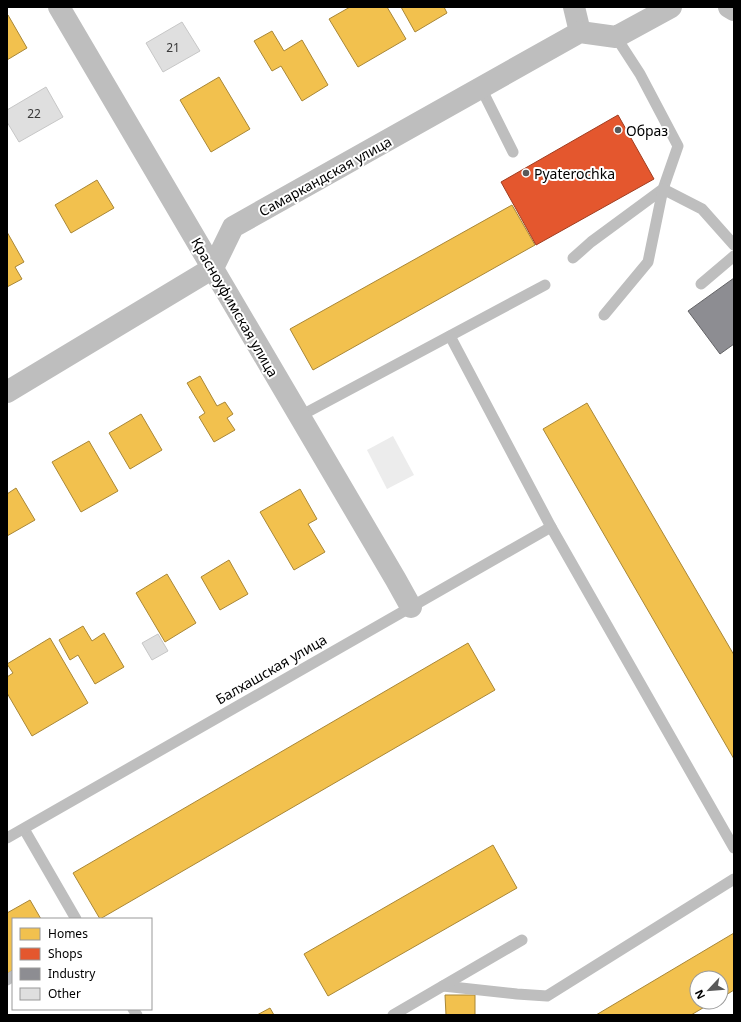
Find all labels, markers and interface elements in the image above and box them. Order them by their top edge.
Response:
house number: 21 [166,39,180,56]
house number: 22 [27,105,41,122]
place label: Образ [626,121,668,140]
marker: Образ [613,125,623,135]
street label: Самаркандская улица [255,132,395,220]
place label: Pyaterochka [534,164,615,183]
marker: Pyaterochka [521,168,531,178]
street label: Красноуфимская улица [187,234,283,380]
street label: Балхашская улица [212,630,330,708]
legend [12,918,152,1010]
text: Homes [48,925,88,942]
text: Shops [48,945,83,962]
text: Industry [48,965,96,982]
north arrow [689,970,729,1010]
text: Other [48,985,81,1002]
text: N [691,987,708,1002]

